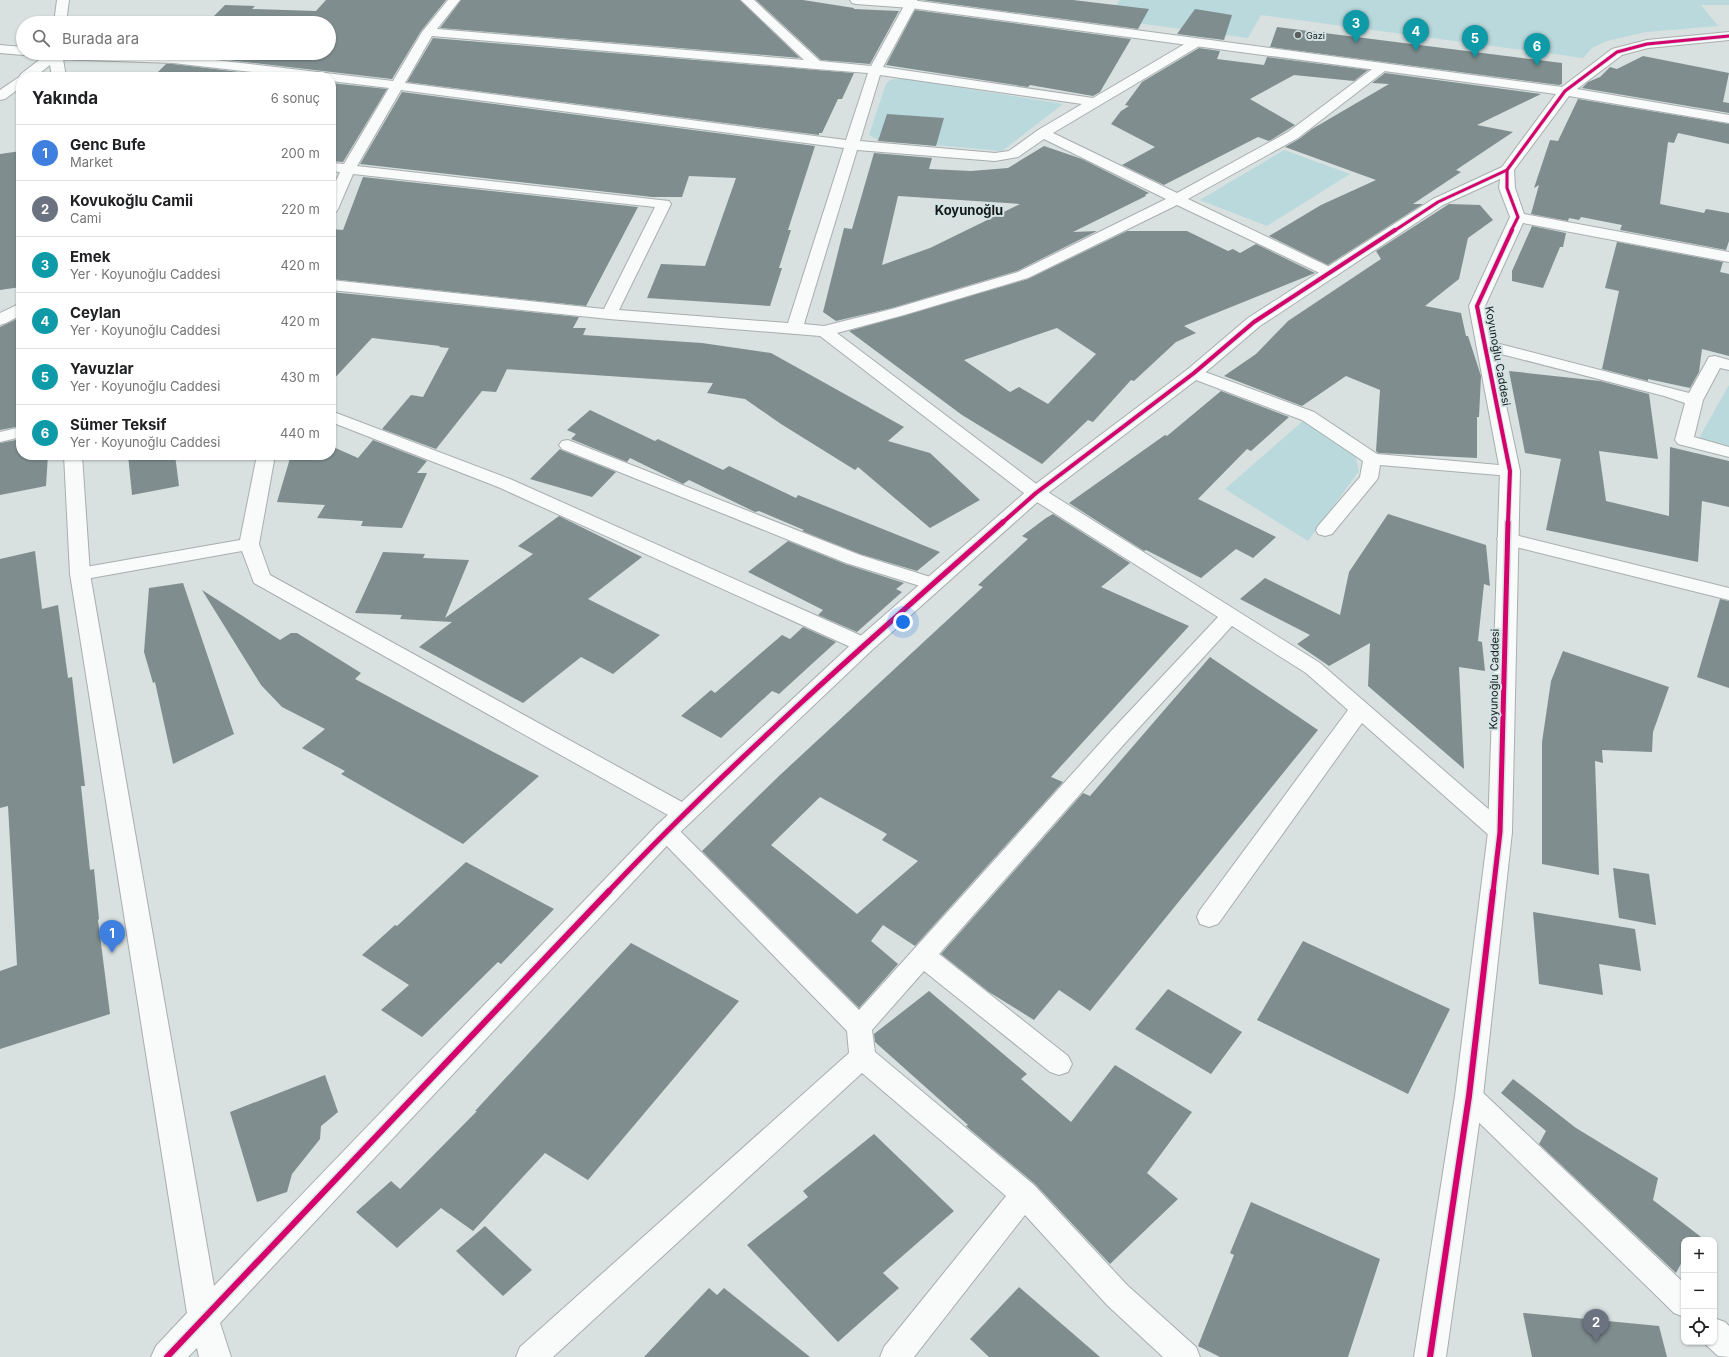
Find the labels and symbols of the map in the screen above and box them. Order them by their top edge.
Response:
pin: 3 [1343,10,1369,43]
pin: 4 [1403,18,1429,51]
pin: 5 [1462,25,1488,58]
marker: Gazi [1293,30,1303,40]
place label: Gazi [1306,30,1325,41]
pin: 6 [1524,33,1550,66]
district label: Koyunoğlu [935,202,1003,218]
street label: Koyunoğlu Caddesi [1482,305,1514,407]
your location [893,612,913,632]
street label: Koyunoğlu Caddesi [1486,629,1502,729]
pin: 1 [99,920,125,953]
pin: 2 [1583,1309,1609,1342]

